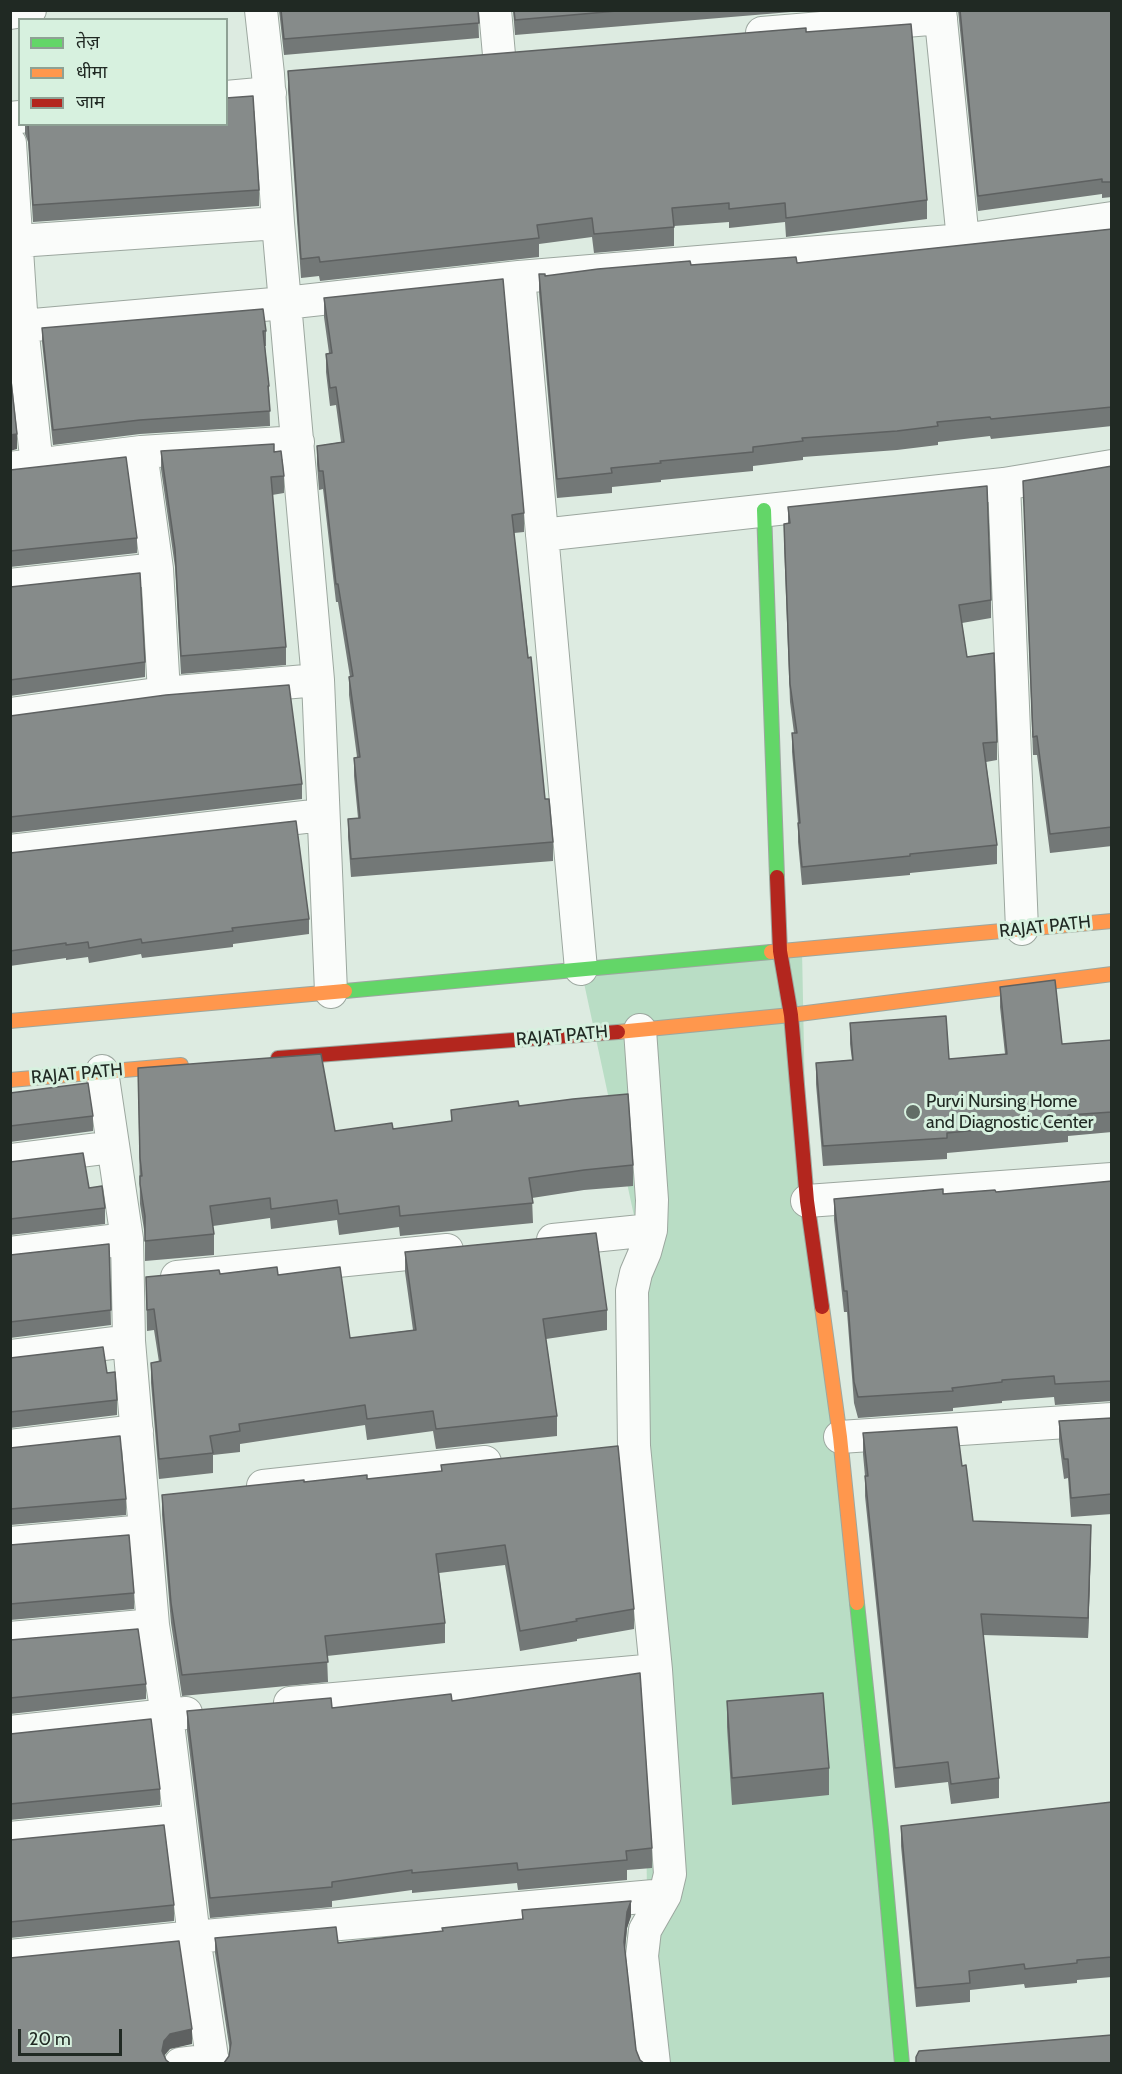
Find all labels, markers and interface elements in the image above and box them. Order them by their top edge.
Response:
legend [18,18,228,126]
text: तेज़ [76,31,100,53]
text: धीमा [76,61,107,83]
text: जाम [76,91,105,113]
street label: RAJAT PATH [998,911,1092,943]
street label: RAJAT PATH [515,1021,609,1051]
street label: RAJAT PATH [30,1059,124,1089]
place label: Purvi Nursing Home and Diagnostic Center [926,1091,1094,1134]
marker: Purvi Nursing Home and Diagnostic Center [904,1103,922,1121]
scale bar [21,2017,124,2055]
text: 20 m [29,2028,71,2050]

